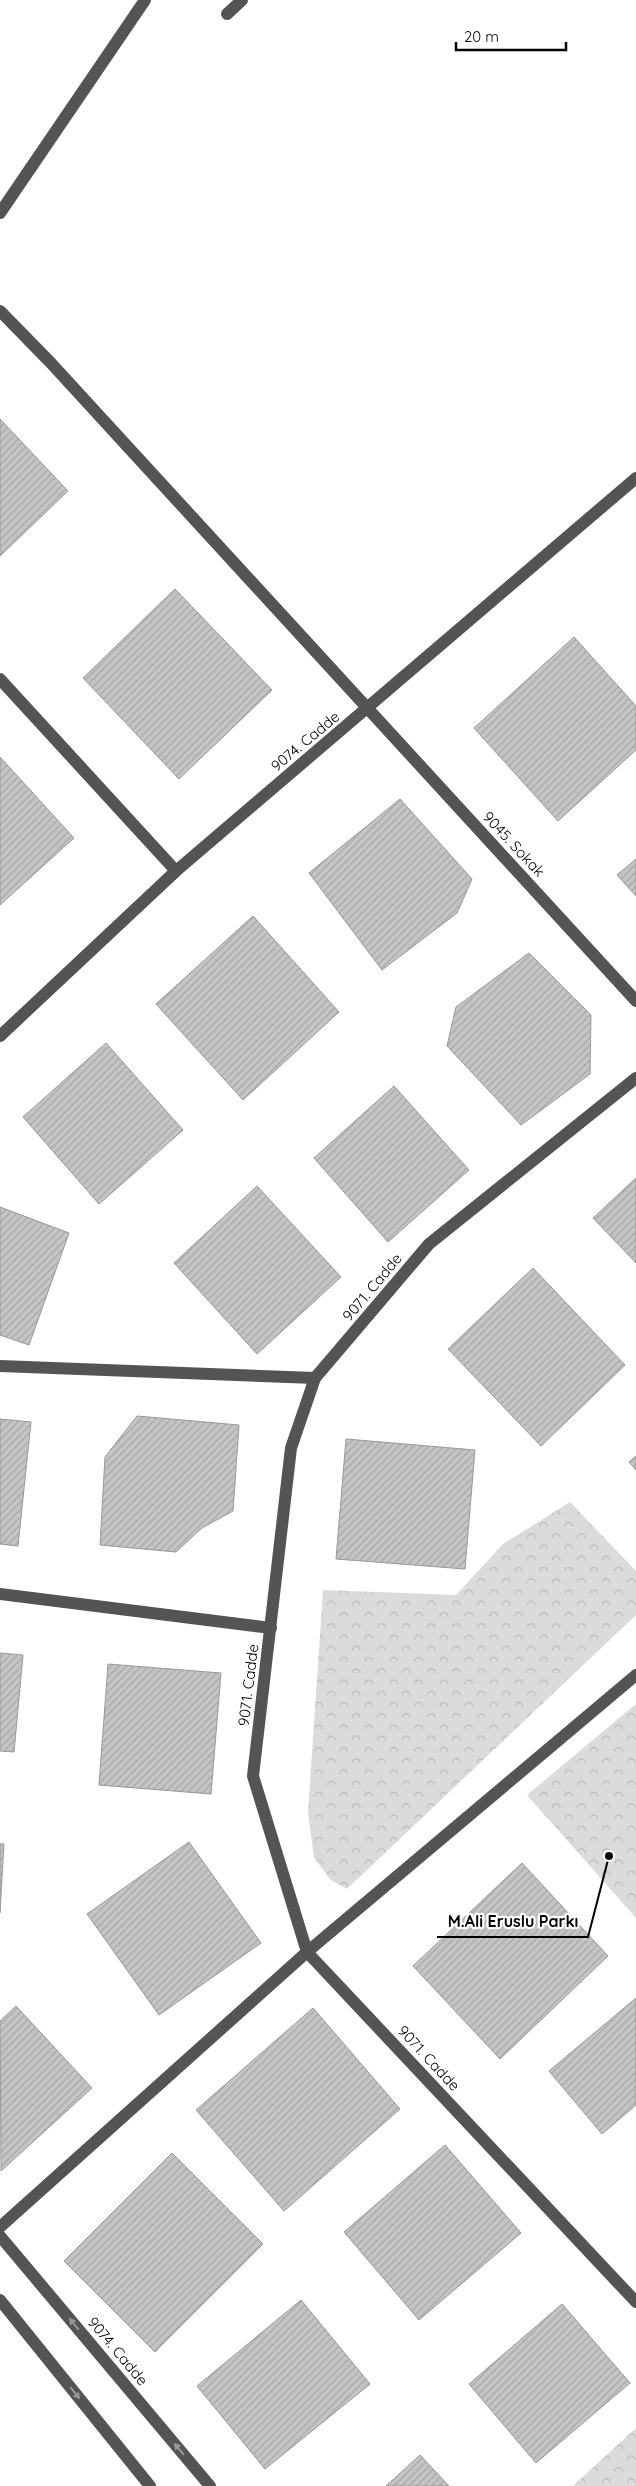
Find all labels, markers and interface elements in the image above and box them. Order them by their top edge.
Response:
scale bar [456,20,566,52]
text: 20 m [464,27,499,46]
street label: 9074. Cadde [267,707,343,775]
street label: 9045. Sokak [479,807,549,881]
street label: 9071. Cadde [338,1249,406,1325]
street label: 9071. Cadde [234,1643,262,1727]
callout: M.Ali Eruslu Parkı [437,1906,588,1937]
text: M.Ali Eruslu Parkı [448,1911,578,1931]
street label: 9071. Cadde [394,2021,464,2095]
street label: 9074. Cadde [84,2313,152,2389]
one-way arrow [69,2318,80,2331]
one-way arrow [69,2386,80,2399]
one-way arrow [173,2443,185,2455]

